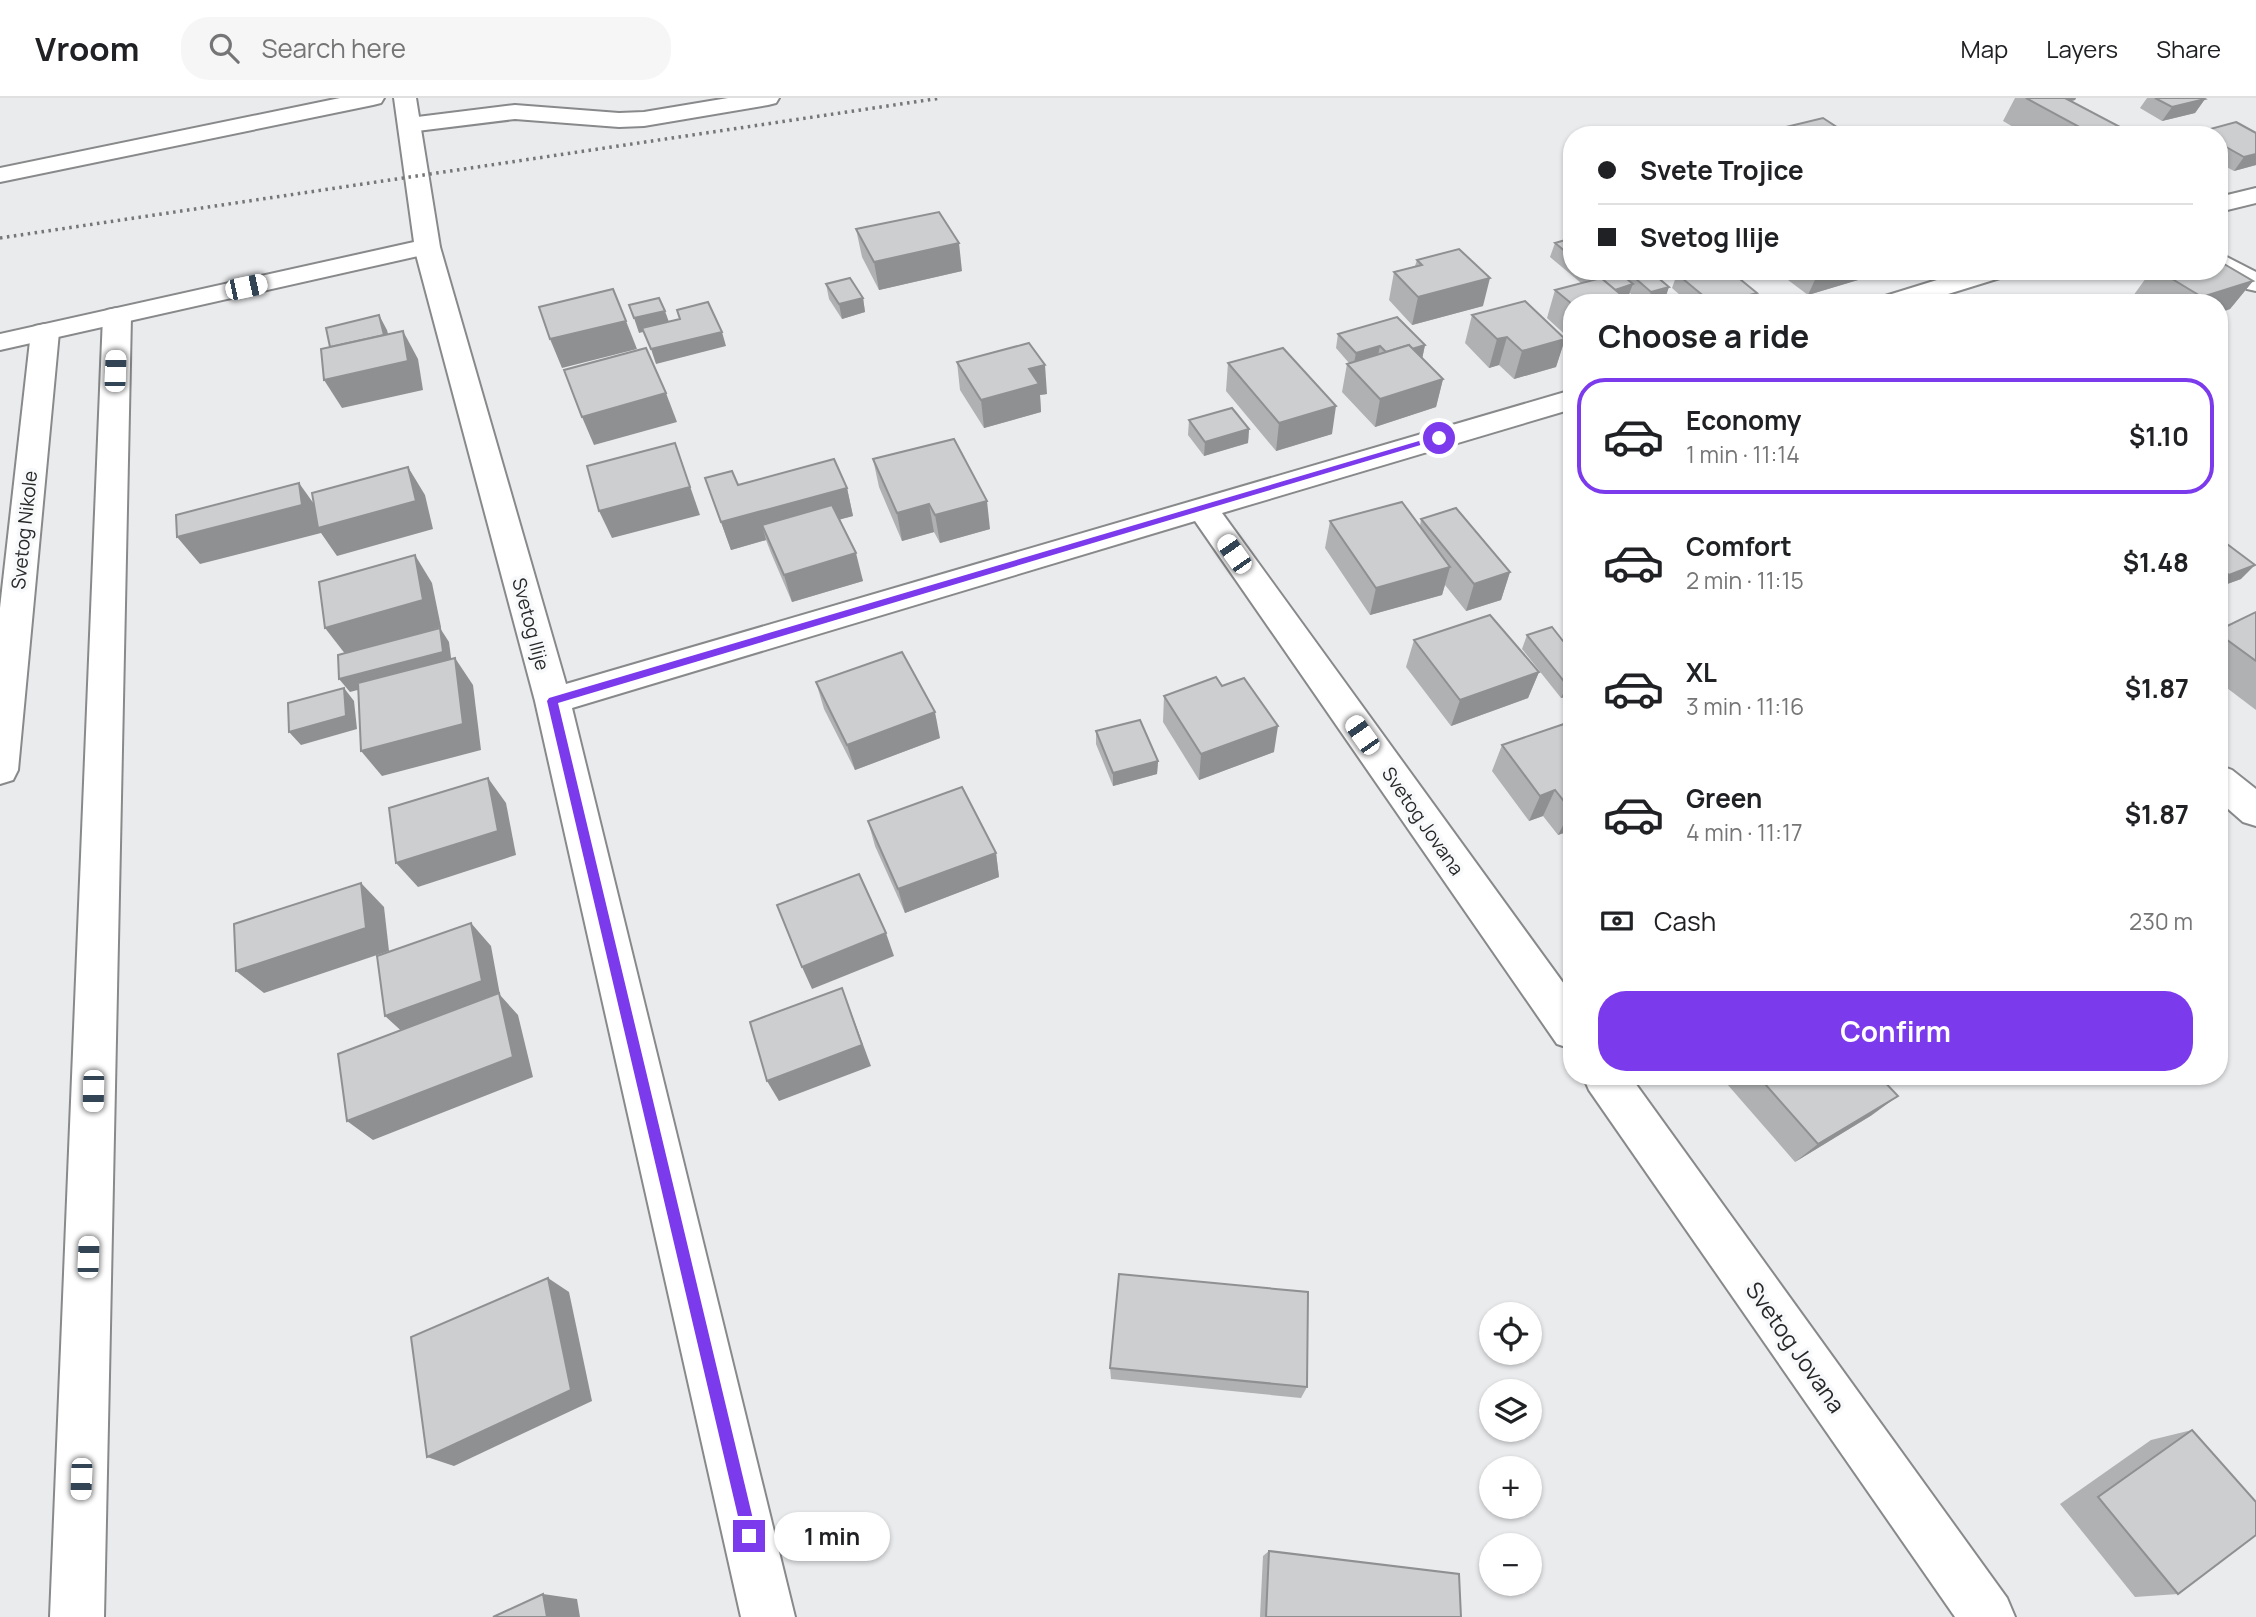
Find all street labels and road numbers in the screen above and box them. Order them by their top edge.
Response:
street label: Svetog Nikole [5,469,43,591]
street label: Svetog Ilije [506,575,556,673]
street label: Svetog Jovana [1376,762,1470,880]
street label: Svetog Jovana [1739,1275,1853,1419]

